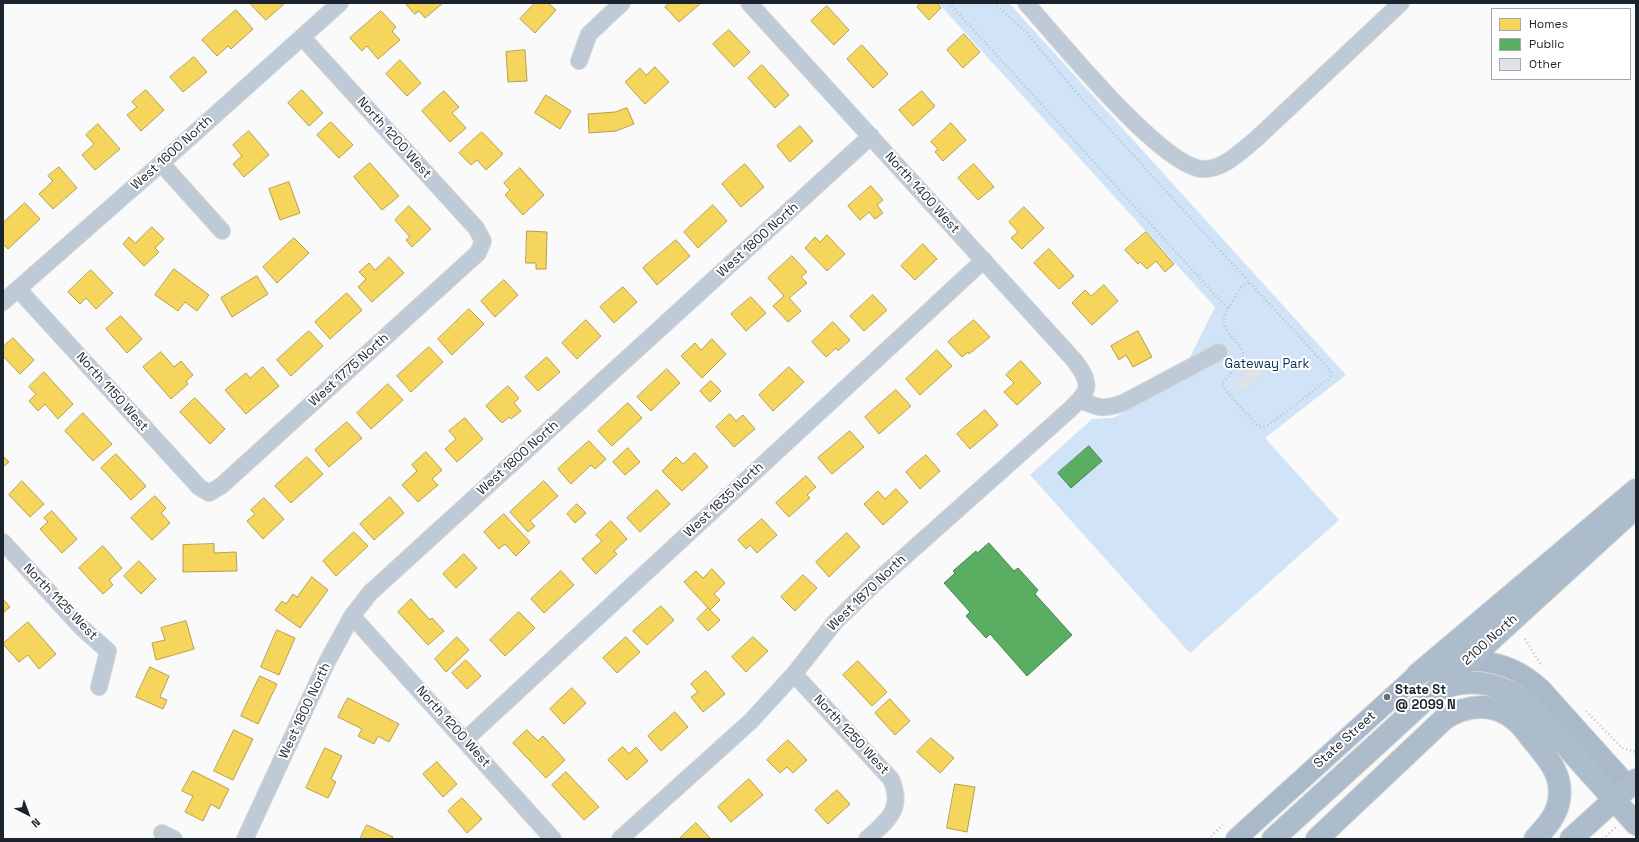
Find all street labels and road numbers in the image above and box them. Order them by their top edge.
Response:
street label: North 1200 West [354,94,434,182]
street label: West 1600 North [128,112,216,194]
street label: North 1400 West [881,149,963,237]
street label: West 1800 North [714,199,802,281]
street label: West 1775 North [306,330,392,410]
street label: North 1150 West [72,349,152,435]
street label: West 1800 North [474,417,562,499]
street label: West 1835 North [681,459,767,541]
street label: West 1870 North [825,552,909,634]
street label: North 1125 West [20,561,100,643]
street label: 2100 North [1459,611,1521,669]
street label: West 1800 North [276,661,334,761]
street label: North 1200 West [413,683,493,771]
street label: North 1250 West [810,692,892,778]
street label: State Street [1311,708,1379,772]

